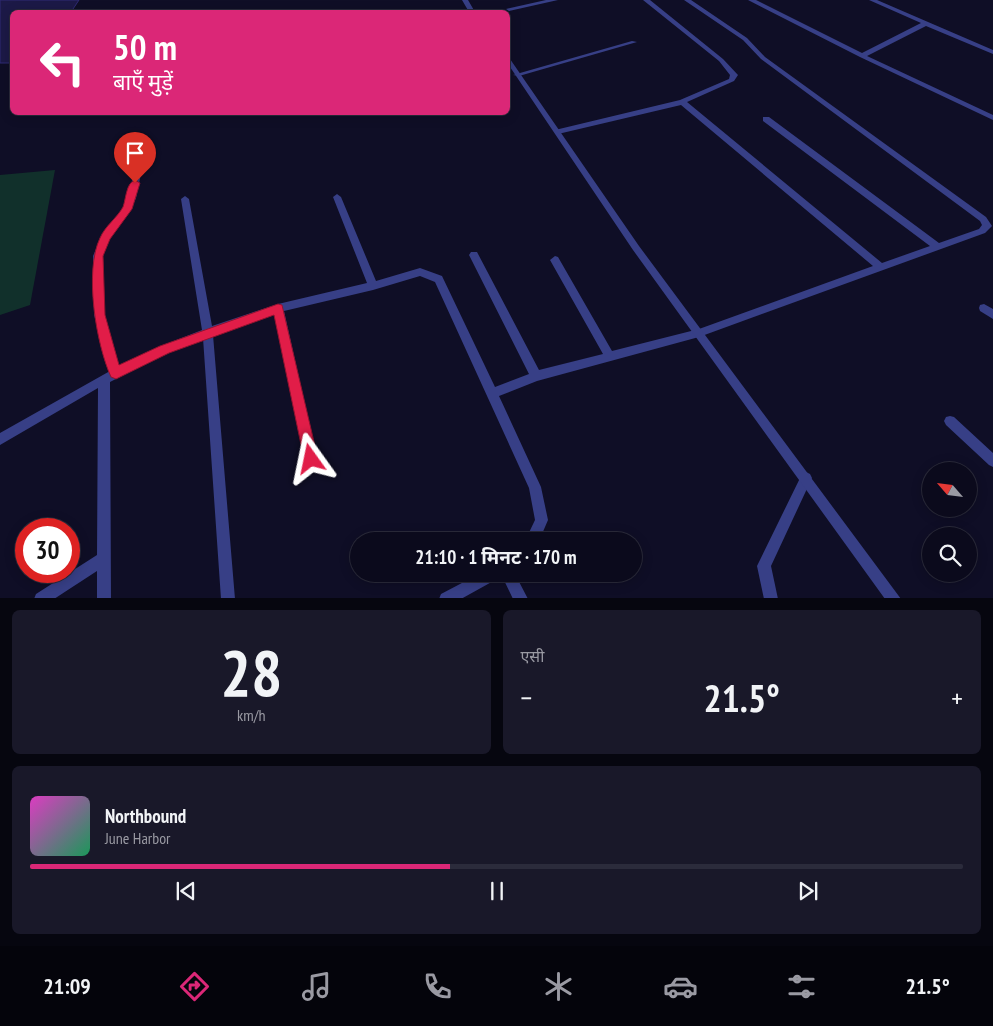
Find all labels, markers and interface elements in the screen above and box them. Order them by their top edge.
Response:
text: 50 m [113,24,177,70]
icon: left [30,30,95,95]
text: बाएँ मुड़ें [113,68,173,96]
pin [114,132,156,183]
icon: arrive [121,139,149,167]
position arrow [284,432,336,484]
north arrow [922,462,978,518]
map controls [922,462,977,582]
speed limit sign: 30 [15,518,80,583]
button: search [922,527,977,582]
text: 21:10 · 1 मिनट · 170 m [415,545,577,569]
text: 28 [220,630,282,714]
text: एसी [521,646,544,666]
text: 21.5° [704,673,780,722]
text: − [521,679,532,716]
text: + [951,679,963,716]
text: km/h [237,705,265,725]
text: Northbound [105,804,186,828]
text: June Harbor [105,828,170,848]
icon: previous [172,877,200,905]
icon: pause [483,877,511,905]
icon: next [794,877,822,905]
icon: directions [177,969,212,1004]
icon: music [299,969,334,1004]
icon: phone [420,969,455,1004]
icon: climate [541,969,576,1004]
icon: car [663,969,698,1004]
icon: filters [784,969,819,1004]
text: 21:09 [43,972,91,1000]
text: 21.5° [906,972,950,1000]

